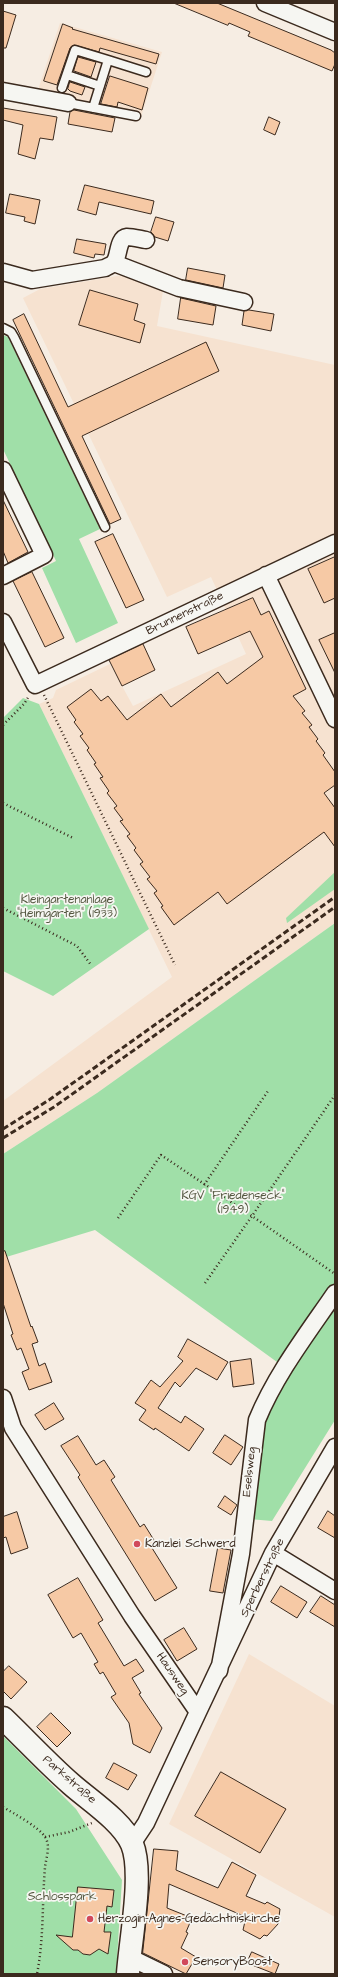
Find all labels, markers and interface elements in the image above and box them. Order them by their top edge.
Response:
street label: Brunnenstraße [144,589,226,639]
park label: Kleingartenanlage "Heimgarten" (1933) [17,893,117,921]
park label: KGV "Friedenseck" (1949) [182,1189,284,1217]
street label: Eselsweg [240,1446,260,1498]
street label: Sperberstraße [238,1536,288,1620]
place label: Kanzlei Schwerd [145,1537,236,1551]
marker: Kanzlei Schwerd [132,1539,142,1549]
street label: Hausweg [152,1650,192,1698]
street label: Parkstraße [39,1753,99,1807]
park label: Schlosspark [28,1890,96,1904]
place label: Herzogin-Agnes-Gedächtniskirche [98,1912,280,1926]
marker: Herzogin-Agnes-Gedächtniskirche [85,1914,95,1924]
place label: SensoryBoost [193,1955,272,1969]
marker: SensoryBoost [180,1957,190,1967]

